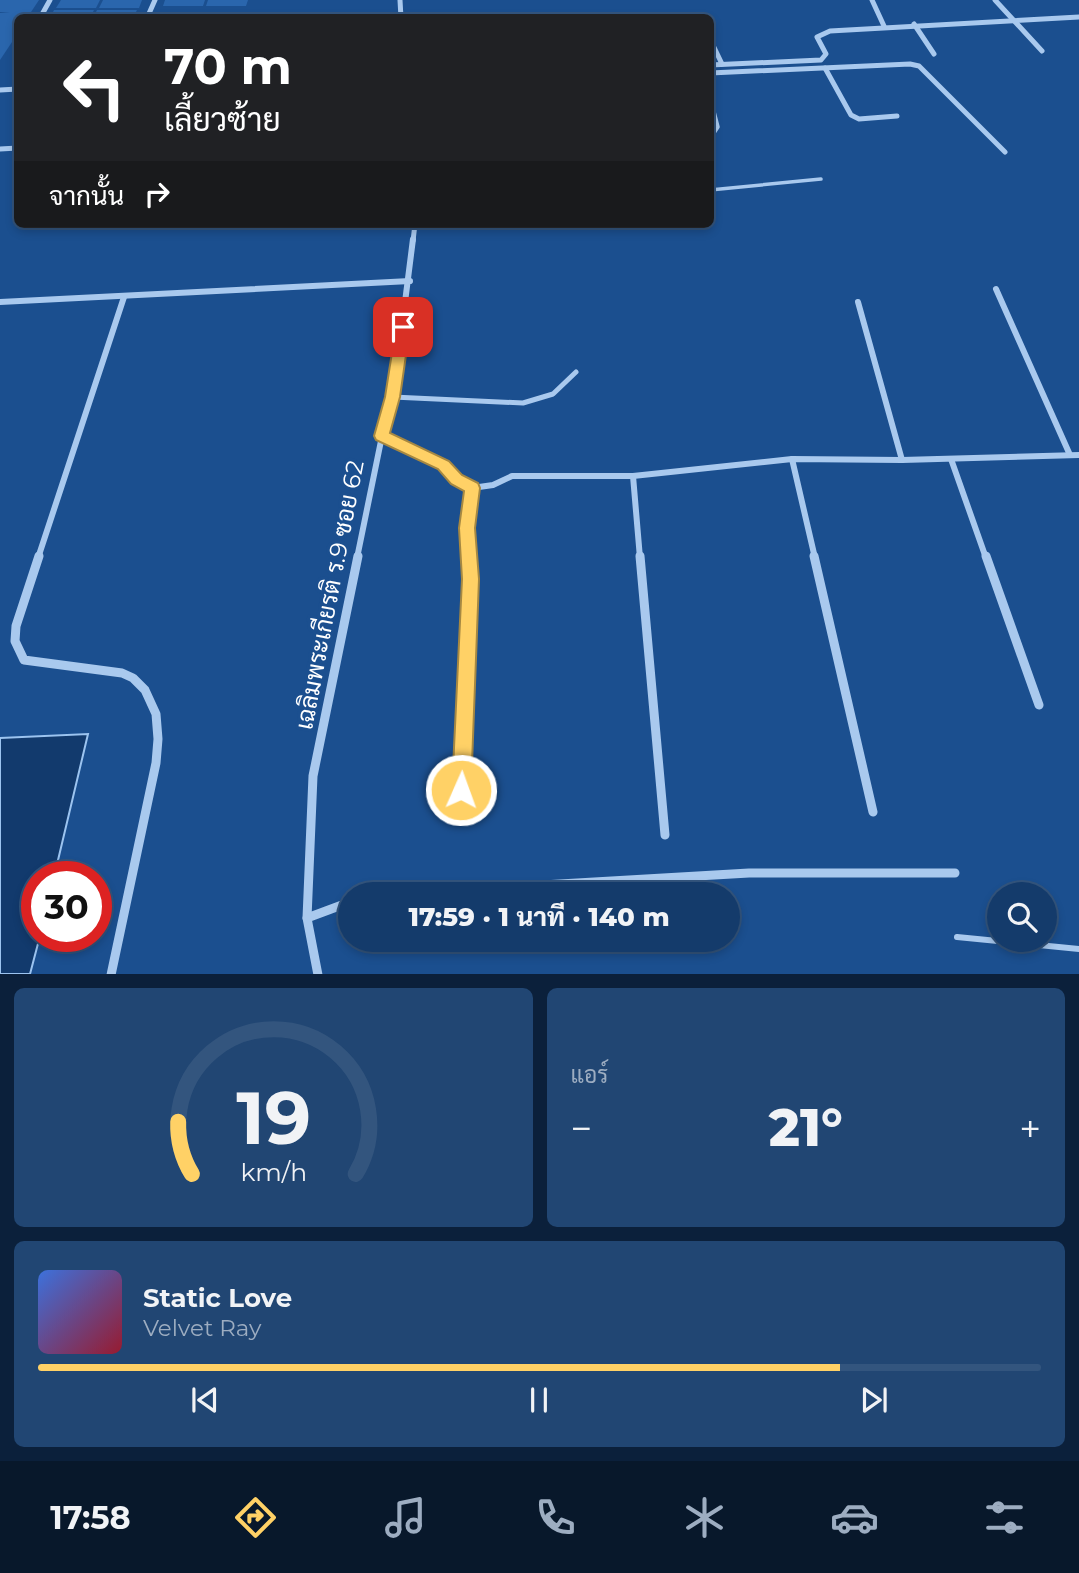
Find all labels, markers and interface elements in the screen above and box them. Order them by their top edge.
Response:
text: 70 m [164,37,292,96]
icon: left [49,42,140,133]
text: เลี้ยวซ้าย [164,100,281,139]
icon: right [138,175,176,213]
text: จากนั้น [49,180,124,212]
pin [373,297,433,357]
icon: arrive [384,308,422,346]
street label: เฉลิมพระเกียรติ ร.9 ซอย 62 [289,458,370,732]
position arrow [424,753,498,827]
speed limit sign: 30 [21,861,112,952]
map controls [987,882,1057,952]
button: search [987,882,1057,952]
text: 17:59 · 1 นาที · 140 m [408,901,670,933]
text: แอร์ [571,1061,608,1089]
text: 19 [236,1074,311,1162]
text: 21° [769,1096,843,1159]
text: − [571,1105,592,1152]
text: + [1019,1105,1041,1152]
text: km/h [240,1156,307,1186]
text: Static Love [143,1282,292,1314]
text: Velvet Ray [143,1314,261,1342]
icon: previous [186,1381,224,1419]
icon: pause [520,1381,558,1419]
icon: next [855,1381,893,1419]
icon: directions [231,1493,280,1542]
icon: music [381,1493,430,1542]
icon: phone [531,1493,580,1542]
icon: climate [680,1493,729,1542]
icon: car [830,1493,879,1542]
icon: filters [980,1493,1029,1542]
text: 17:58 [50,1498,131,1537]

